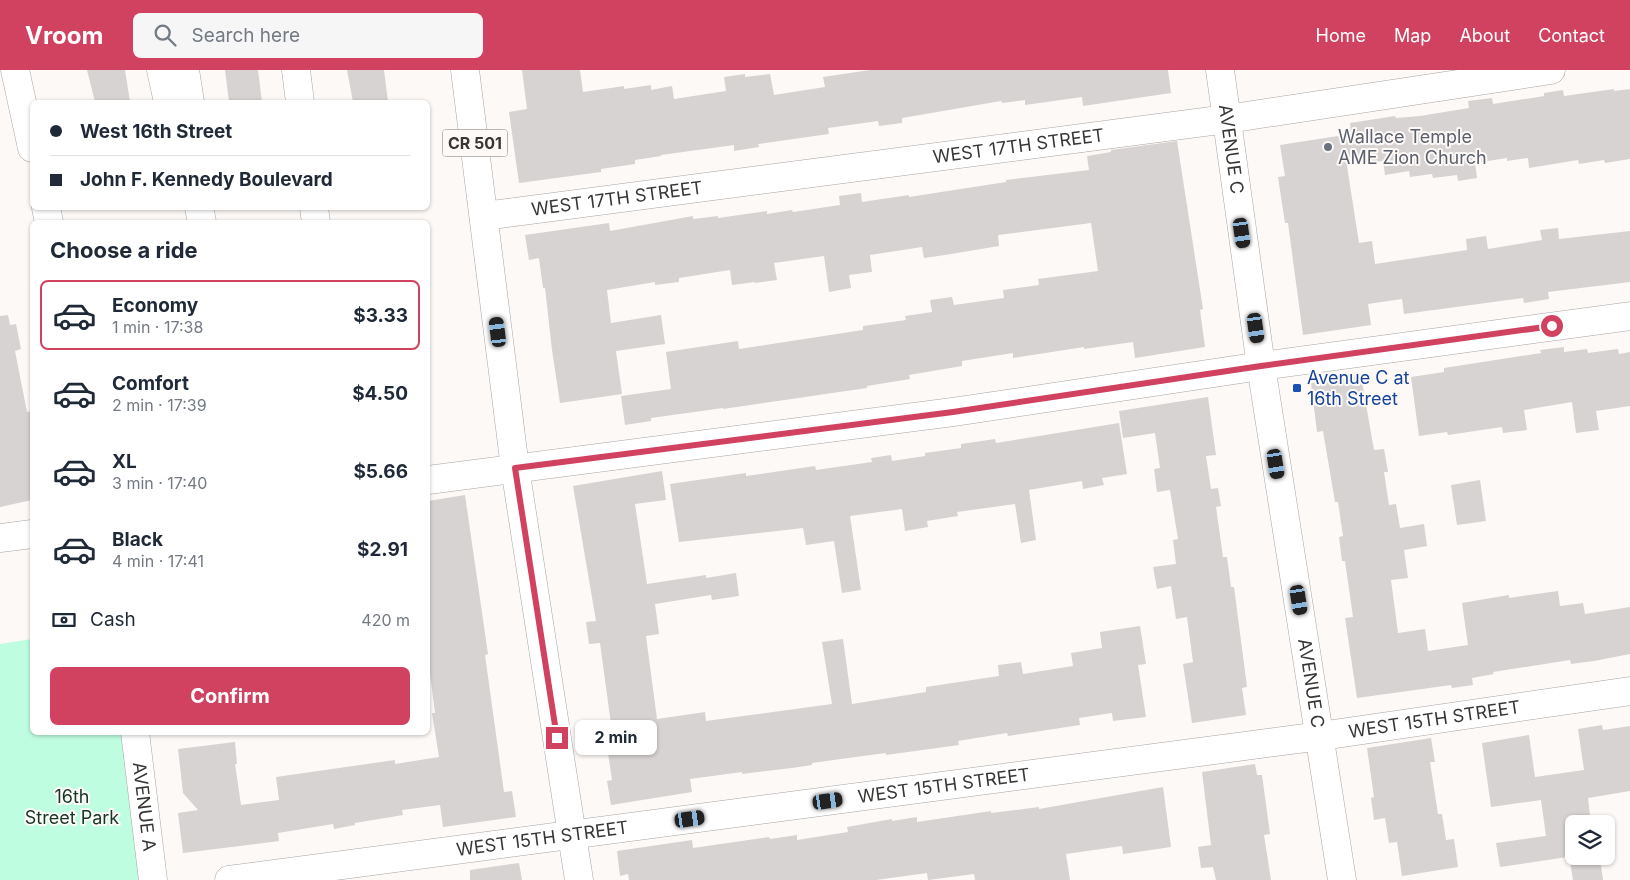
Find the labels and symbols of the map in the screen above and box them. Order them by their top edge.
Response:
street label: AVENUE C [1215,103,1248,195]
street label: WEST 17TH STREET [932,124,1105,167]
place label: Wallace Temple AME Zion Church [1338,126,1487,168]
road number: CR 501 [442,129,508,156]
marker: Wallace Temple AME Zion Church [1322,141,1334,153]
street label: WEST 17TH STREET [530,177,704,220]
car [1232,217,1251,249]
car [1246,312,1265,344]
route start [1541,315,1563,337]
car [488,316,507,348]
place label: Avenue C at 16th Street [1307,367,1410,409]
marker: Avenue C at 16th Street [1291,382,1303,394]
car [1266,448,1285,480]
car [1289,584,1308,616]
street label: AVENUE C [1294,637,1329,729]
street label: WEST 15TH STREET [1347,696,1522,742]
callout: 2 min [574,720,657,756]
route end [546,727,568,749]
street label: AVENUE A [129,761,160,852]
street label: WEST 15TH STREET [856,764,1031,807]
park label: 16th Street Park [25,786,119,828]
car [812,791,843,811]
car [674,809,705,829]
street label: WEST 15TH STREET [455,816,629,860]

